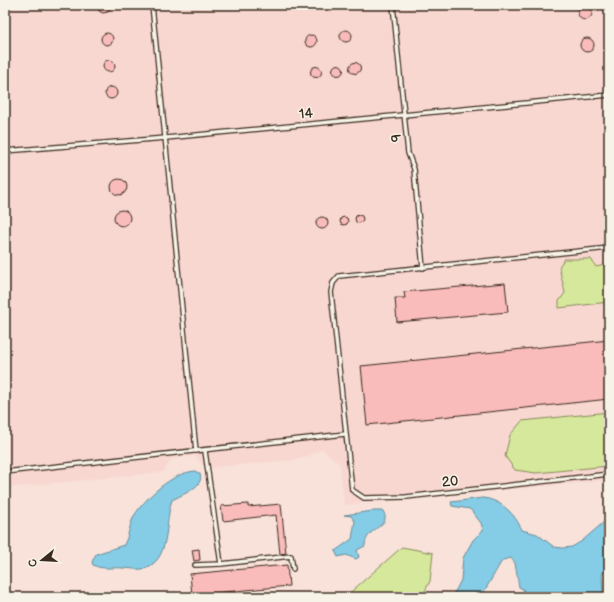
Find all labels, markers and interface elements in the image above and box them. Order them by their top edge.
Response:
street label: 14 [298,104,314,123]
street label: 9 [388,133,405,143]
street label: 20 [441,472,459,491]
north arrow [22,540,62,580]
text: С [25,557,40,569]

